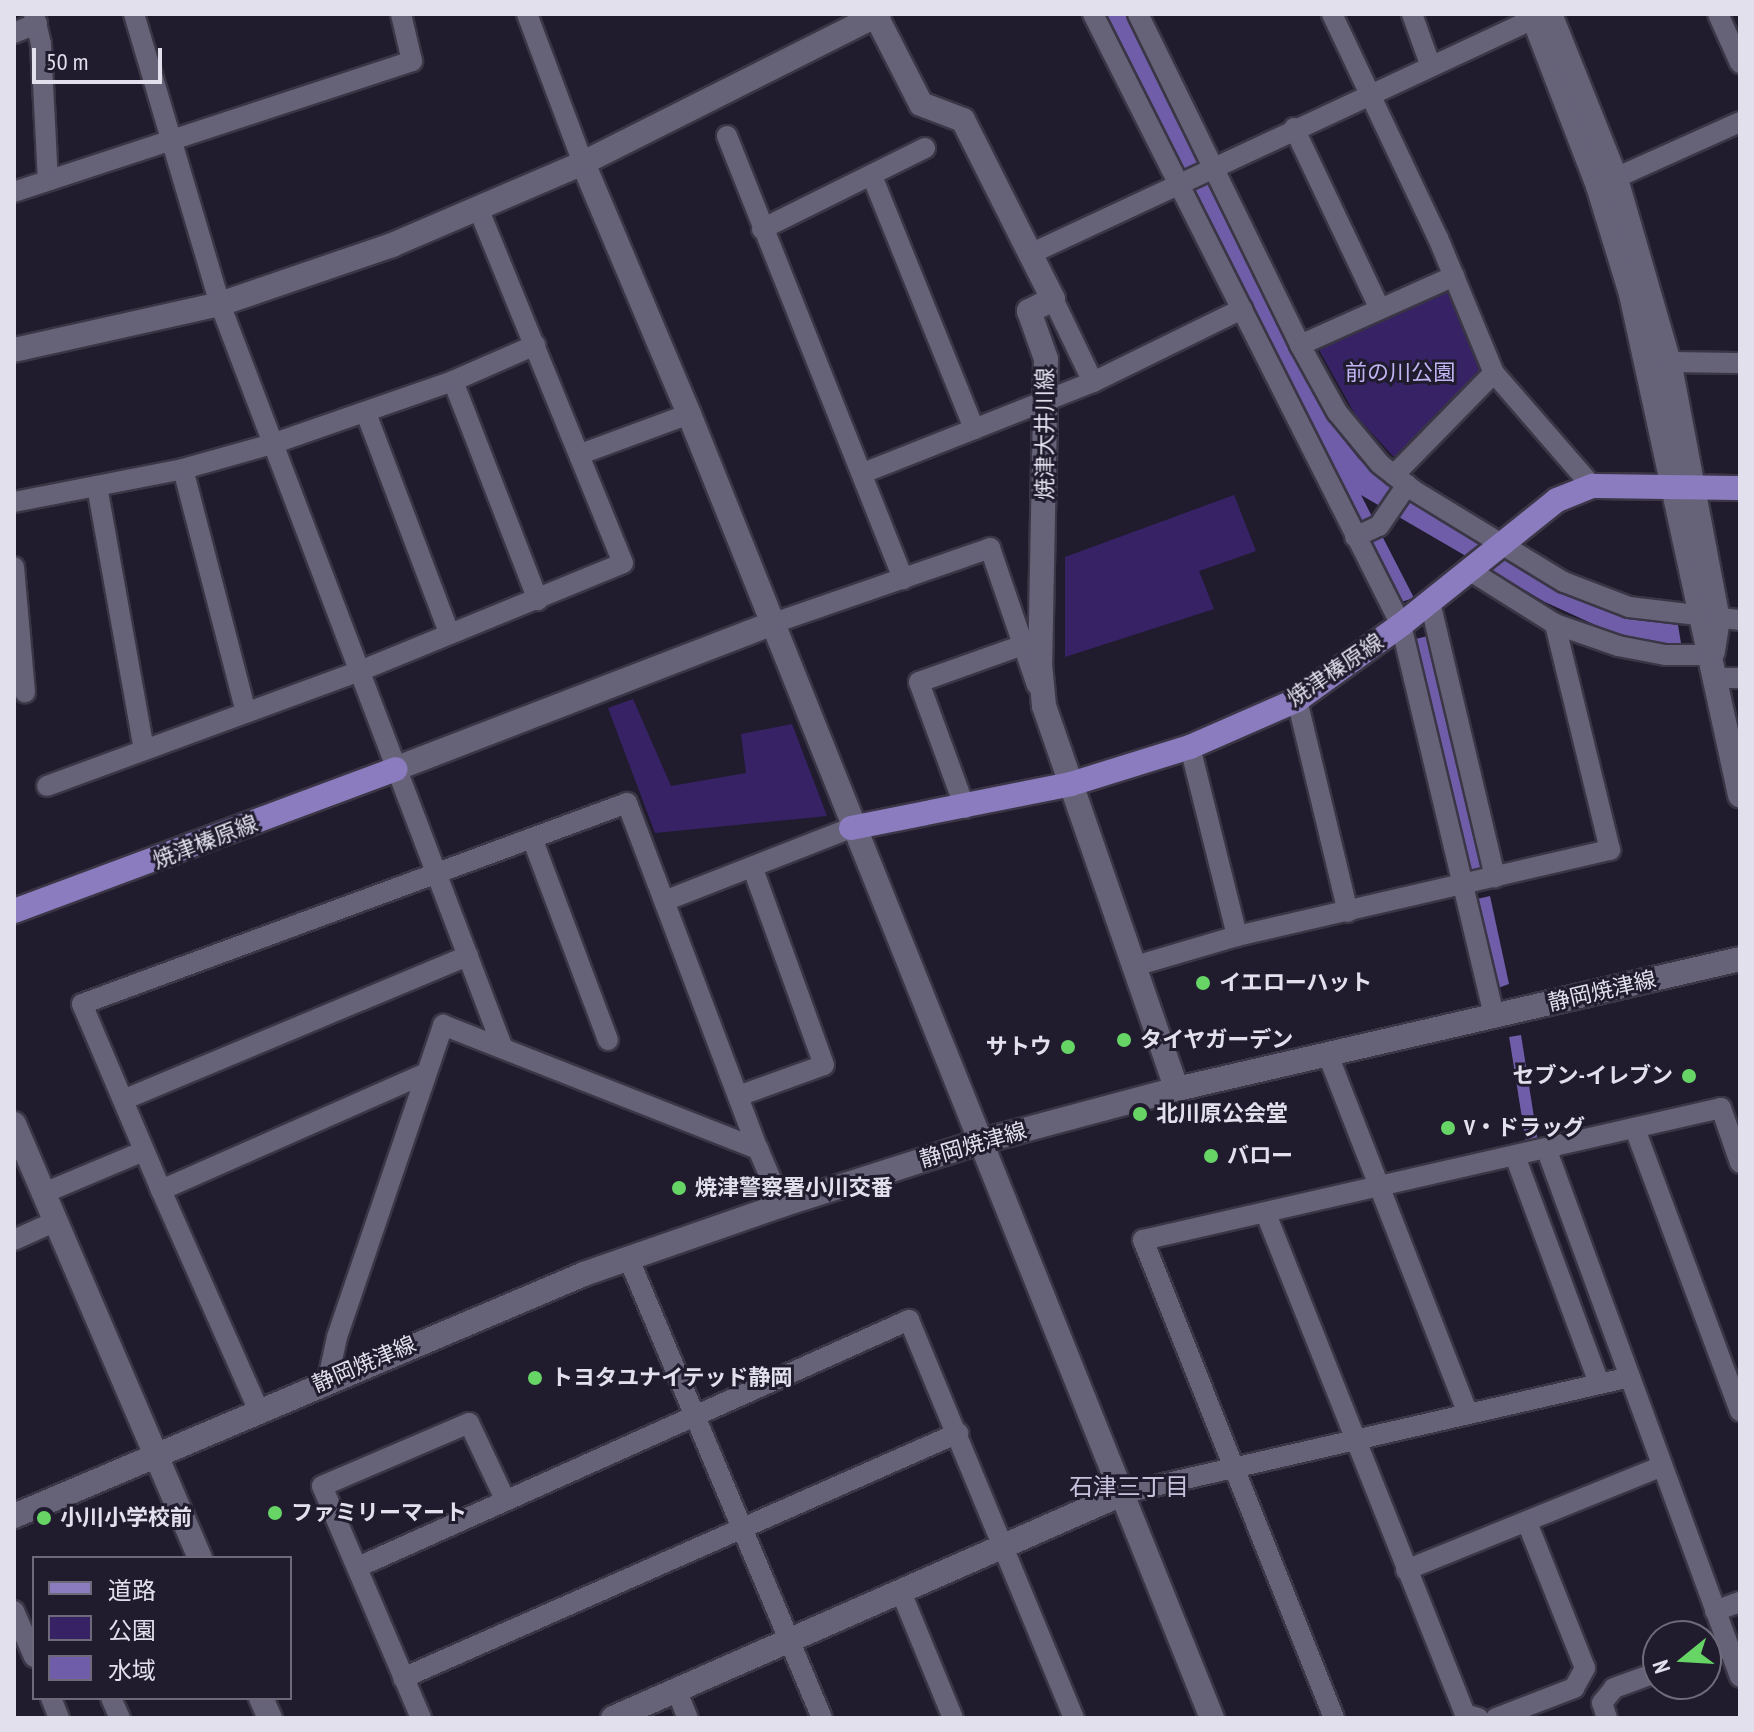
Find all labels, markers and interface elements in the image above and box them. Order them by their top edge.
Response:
scale bar [36,32,166,82]
text: 50 m [46,46,88,77]
park label: 前の川公園 [1345,360,1455,386]
street label: 焼津大井川線 [1032,368,1058,500]
street label: 焼津榛原線 [1282,628,1388,712]
street label: 焼津榛原線 [149,810,261,874]
street label: 静岡焼津線 [1545,966,1659,1016]
place label: イエローハット [1219,970,1373,996]
marker: イエローハット [1194,974,1212,992]
place label: タイヤガーデン [1140,1027,1294,1053]
marker: タイヤガーデン [1115,1031,1133,1049]
place label: サトウ [986,1034,1052,1060]
marker: サトウ [1059,1038,1077,1056]
place label: セブン-イレブン [1512,1063,1673,1089]
marker: セブン-イレブン [1680,1067,1698,1085]
place label: 北川原公会堂 [1156,1101,1288,1127]
marker: 北川原公会堂 [1131,1105,1149,1123]
place label: V・ドラッグ [1464,1115,1585,1141]
street label: 静岡焼津線 [916,1117,1030,1173]
marker: V・ドラッグ [1439,1119,1457,1137]
place label: バロー [1227,1143,1293,1169]
marker: バロー [1202,1147,1220,1165]
place label: 焼津警察署小川交番 [695,1175,893,1201]
marker: 焼津警察署小川交番 [670,1179,688,1197]
street label: 静岡焼津線 [308,1330,420,1398]
place label: トヨタユナイテッド静岡 [551,1365,793,1391]
marker: トヨタユナイテッド静岡 [526,1369,544,1387]
district label: 石津三丁目 [1069,1473,1189,1501]
place label: ファミリーマート [291,1500,467,1526]
marker: ファミリーマート [266,1504,284,1522]
place label: 小川小学校前 [60,1505,192,1531]
marker: 小川小学校前 [35,1509,53,1527]
legend [32,1556,292,1700]
text: 道路 [108,1575,156,1606]
text: 公園 [108,1615,156,1646]
north arrow [1642,1620,1722,1700]
text: 水域 [108,1655,156,1686]
text: N [1646,1657,1676,1677]

